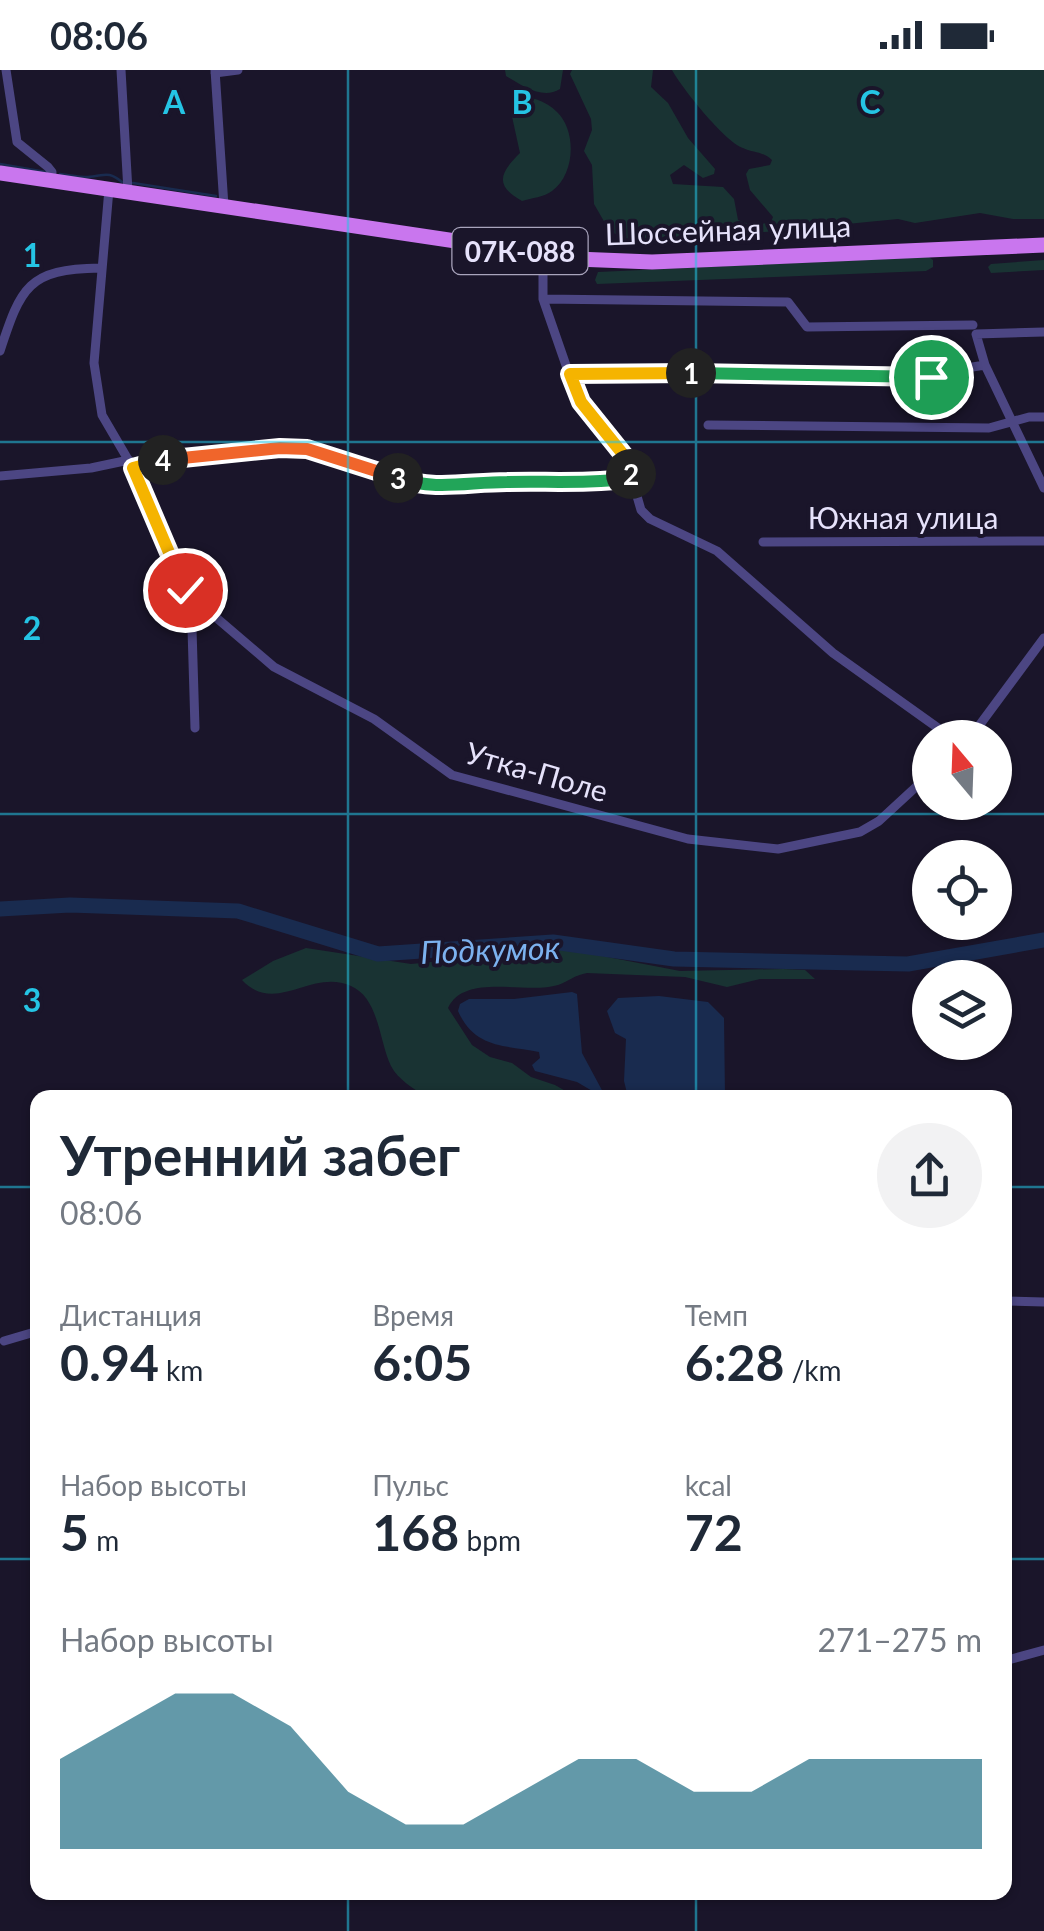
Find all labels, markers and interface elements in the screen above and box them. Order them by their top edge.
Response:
text: 08:06 [50,12,148,58]
text: A [162,82,186,121]
text: B [511,82,533,121]
text: C [859,82,881,121]
street label: Шоссейная улица [604,207,852,251]
road number: 07К-088 [452,228,588,274]
text: 1 [23,235,41,274]
pin [889,335,974,420]
pin: 1 [666,348,716,398]
icon: arrive [904,350,959,405]
text: 1 [683,356,699,390]
pin: 4 [138,435,188,485]
text: 4 [155,443,171,477]
pin: 2 [606,449,656,499]
pin: 3 [373,453,423,503]
text: 2 [623,457,639,491]
text: 3 [390,461,406,495]
street label: Южная улица [808,499,998,535]
pin [143,548,228,633]
icon: check [158,563,213,618]
text: 2 [23,608,41,647]
north arrow [912,720,1012,820]
map controls [912,720,1012,1060]
street label: Утка-Поле [462,734,612,808]
button: locate [912,840,1012,940]
water label: Подкумок [420,927,561,971]
button: layers [912,960,1012,1060]
text: 3 [23,980,41,1019]
text: Утренний забег [60,1122,460,1188]
button: share [877,1123,982,1228]
text: 08:06 [60,1193,142,1232]
text: Дистанция [60,1298,202,1332]
text: Время [372,1298,454,1332]
text: Темп [685,1298,748,1332]
text: 0.94 [60,1332,159,1392]
text: 6:05 [372,1332,472,1392]
text: 6:28 [685,1332,785,1392]
text: km [159,1353,203,1387]
text: /km [785,1353,842,1387]
text: Набор высоты [60,1468,247,1502]
text: Пульс [372,1468,449,1502]
text: kcal [685,1468,732,1502]
text: 5 [60,1502,89,1562]
text: 168 [372,1502,459,1562]
text: 72 [685,1502,743,1562]
text: m [89,1523,119,1557]
text: bpm [459,1523,521,1557]
text: Набор высоты [60,1620,274,1659]
text: 271–275 m [818,1620,982,1659]

